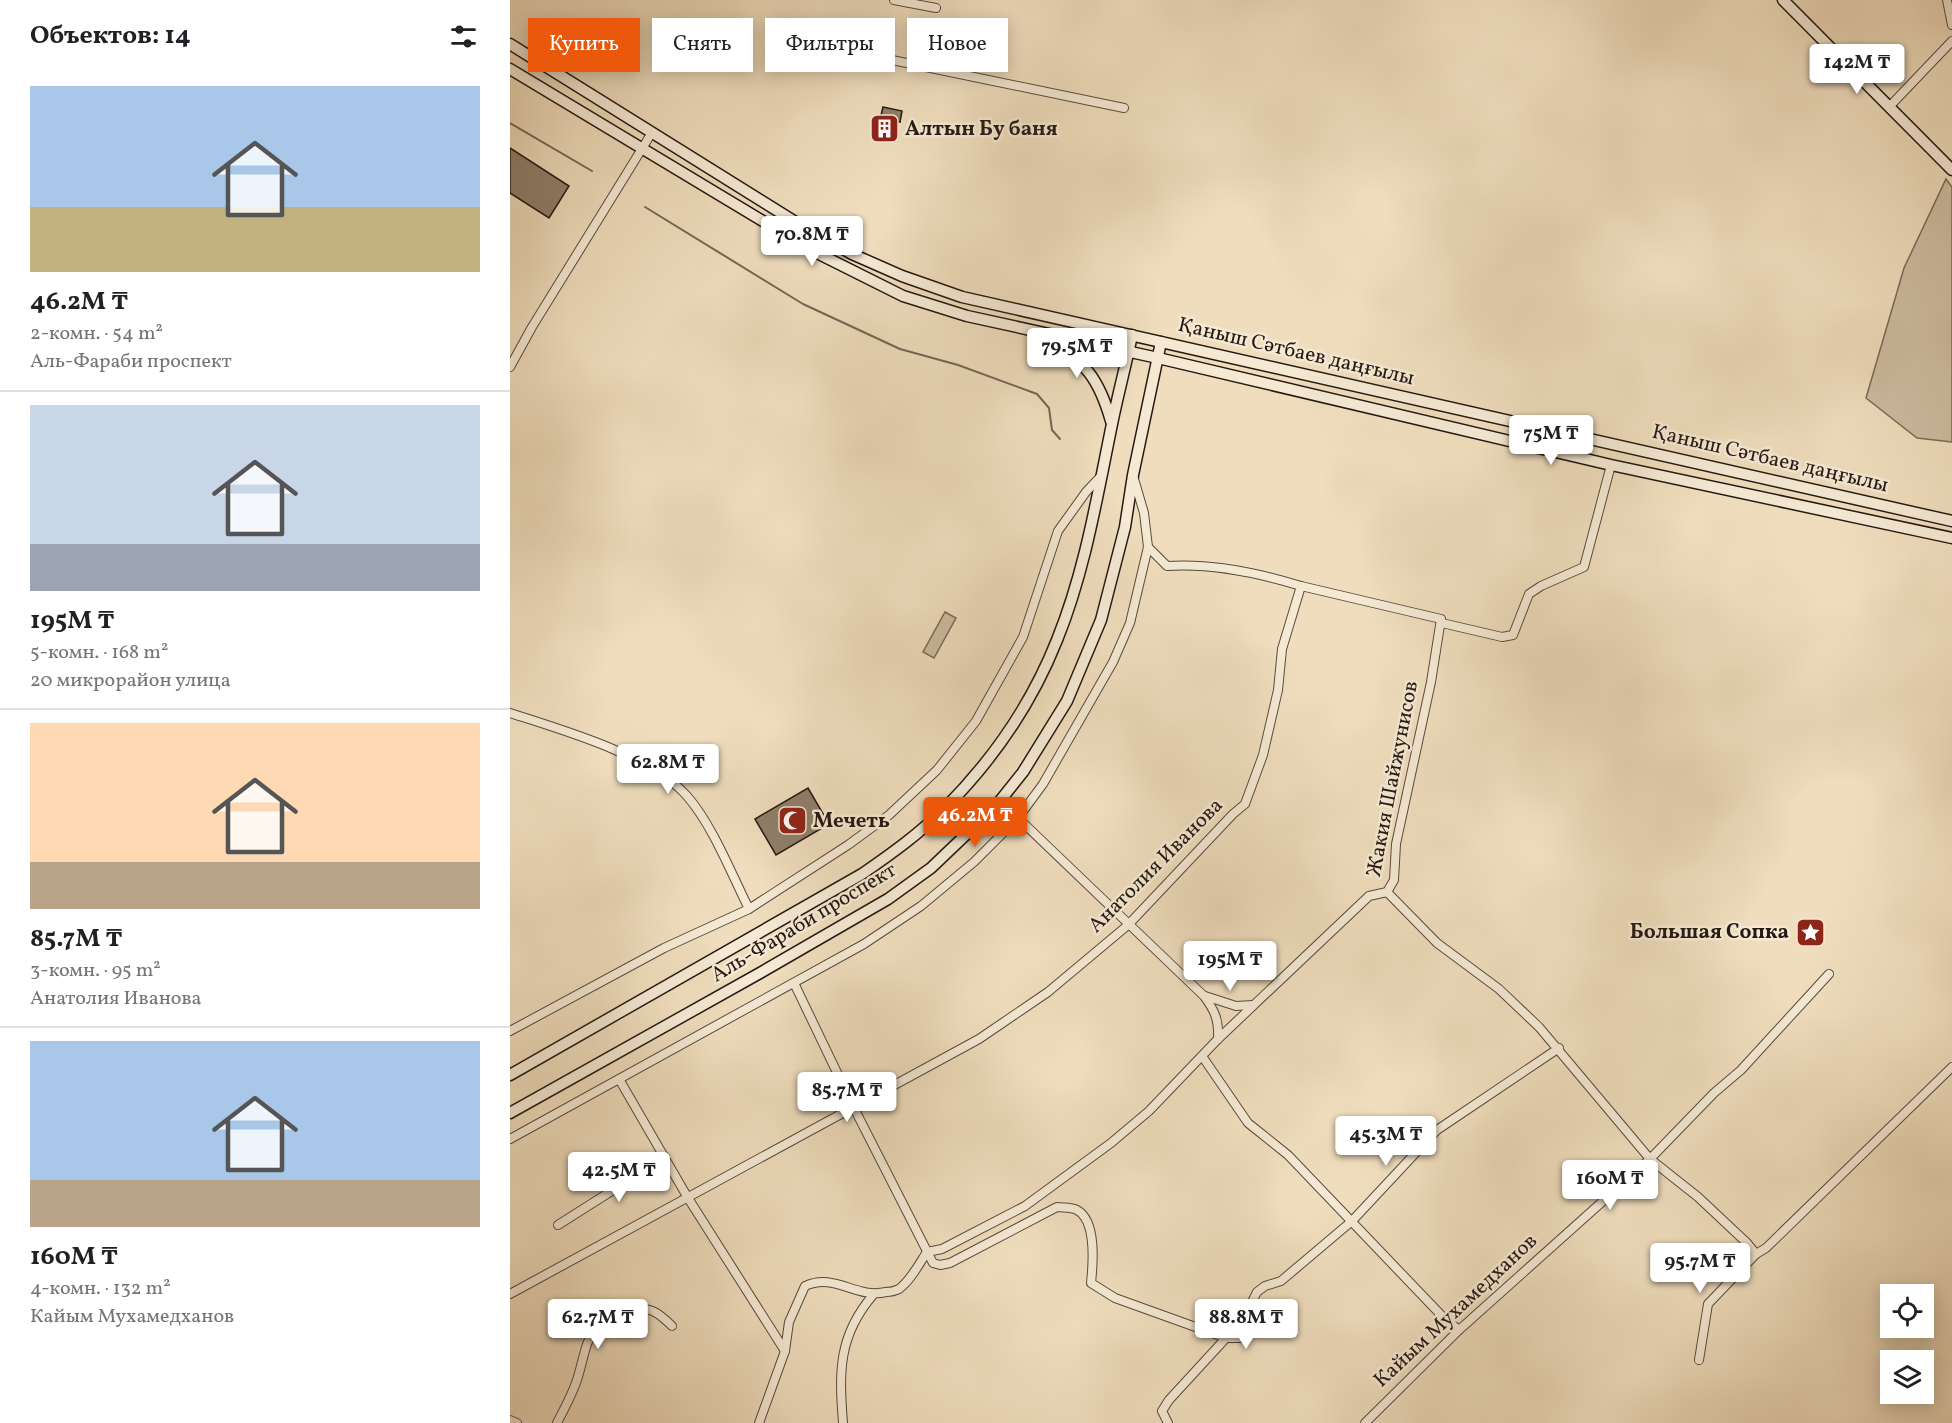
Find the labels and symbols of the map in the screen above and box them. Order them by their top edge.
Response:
pin: 142M ₸ [1808,44,1906,95]
building icon: Алтын Бу баня [868,113,900,145]
place label: Алтын Бу баня [905,115,1058,144]
pin: 70.8M ₸ [757,216,867,267]
street label: Қаныш Сәтбаев даңғылы [1175,311,1417,393]
pin: 79.5M ₸ [1022,328,1132,379]
pin: 75M ₸ [1509,415,1593,466]
street label: Қаныш Сәтбаев даңғылы [1649,418,1891,500]
street label: Жакия Шайжунисов [1360,678,1426,880]
pin: 62.8M ₸ [613,744,723,795]
street label: Анатолия Иванова [1082,792,1230,940]
pin: 46.2M ₸ [920,797,1030,848]
mosque icon: Мечеть [776,805,808,837]
place label: Мечеть [813,807,890,836]
street label: Аль-Фараби проспект [706,856,903,990]
place icon: Большая Сопка [1794,916,1826,948]
place label: Большая Сопка [1630,918,1789,947]
pin: 195M ₸ [1181,941,1279,992]
pin: 85.7M ₸ [792,1072,902,1123]
pin: 45.3M ₸ [1331,1116,1441,1167]
pin: 42.5M ₸ [564,1152,674,1203]
pin: 160M ₸ [1561,1160,1659,1211]
street label: Кайым Мухамедханов [1368,1227,1544,1395]
pin: 95.7M ₸ [1645,1243,1755,1294]
pin: 62.7M ₸ [543,1299,653,1350]
pin: 88.8M ₸ [1191,1299,1301,1350]

